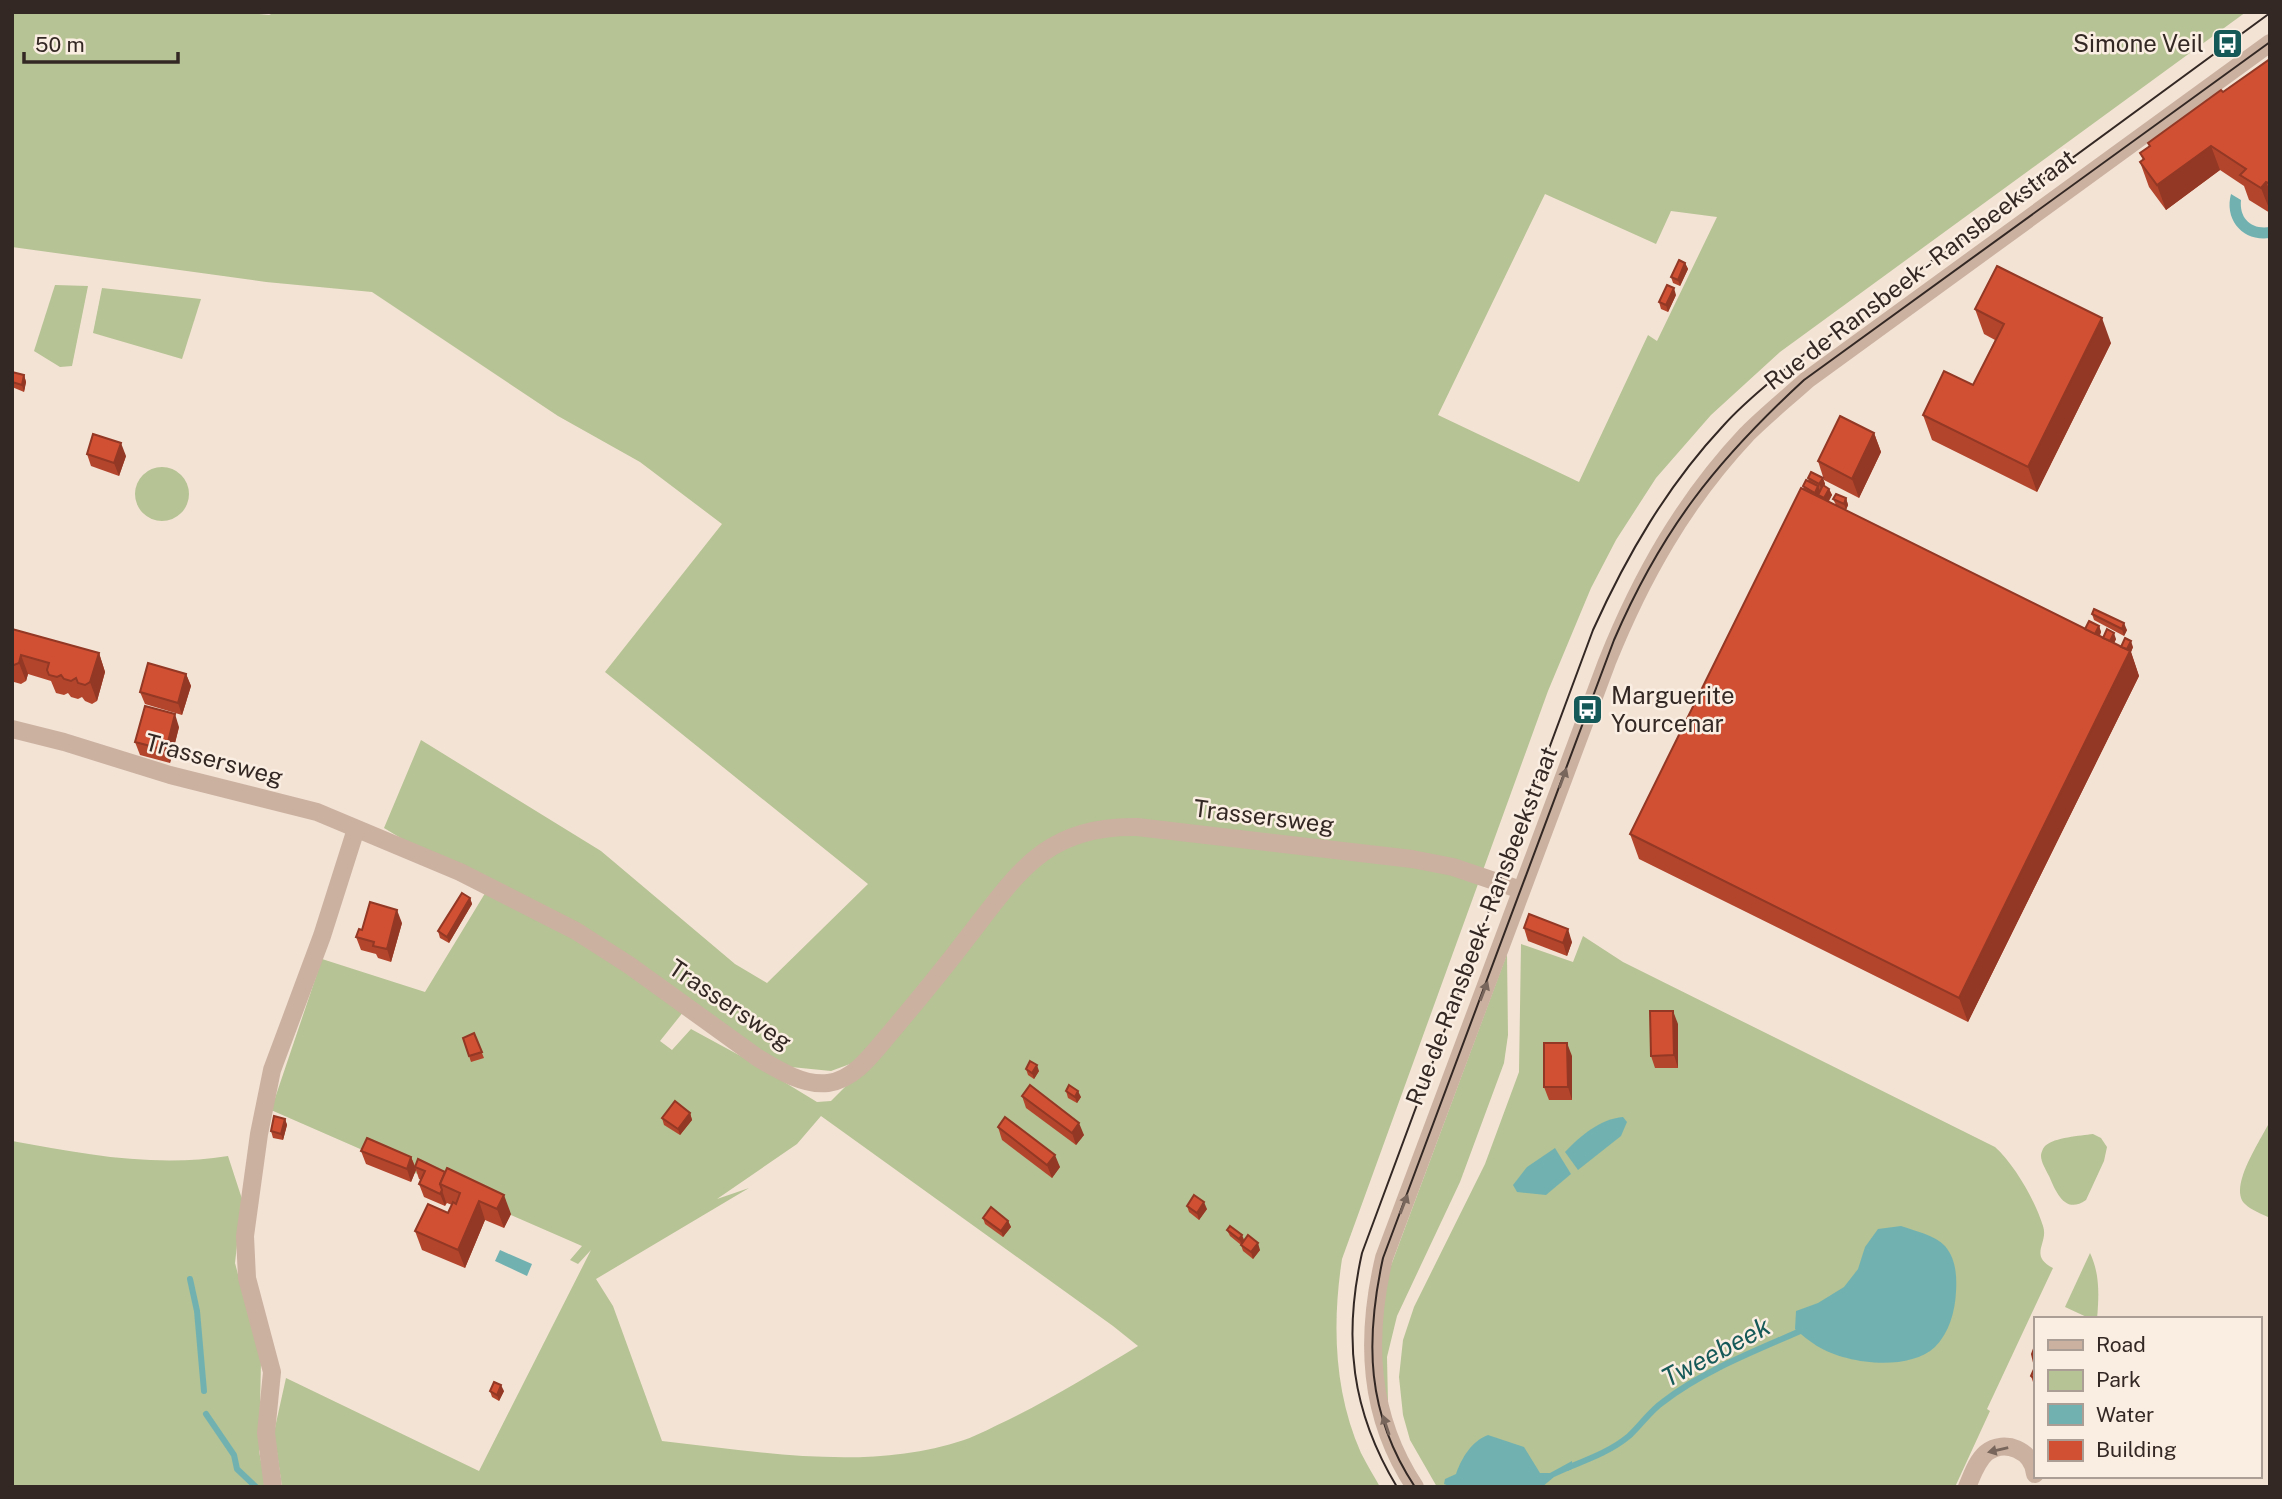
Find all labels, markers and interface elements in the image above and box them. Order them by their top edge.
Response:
scale bar [24,21,178,65]
bus stop icon: Simone Veil [2210,27,2244,61]
place label: Simone Veil [2073,29,2204,57]
text: 50 m [35,32,85,57]
street label: Rue de Ransbeek - Ransbeekstraat [1758,143,2080,395]
place label: Marguerite Yourcenar [1611,681,1734,737]
bus stop icon: Marguerite Yourcenar [1571,693,1605,727]
street label: Trassersweg [142,727,286,791]
street label: Rue de Ransbeek - Ransbeekstraat [1400,742,1563,1109]
one-way arrow [1558,768,1569,789]
street label: Trassersweg [1192,793,1336,839]
street label: Trassersweg [664,953,797,1055]
one-way arrow [1478,981,1489,1002]
one-way arrow [1398,1194,1409,1215]
water label: Tweebeek [1656,1310,1775,1393]
legend [2034,1317,2261,1478]
text: Road [2096,1332,2146,1357]
text: Park [2096,1367,2141,1392]
text: Water [2096,1402,2154,1427]
one-way arrow [1380,1415,1391,1436]
text: Building [2096,1437,2177,1462]
one-way arrow [1987,1444,2009,1455]

